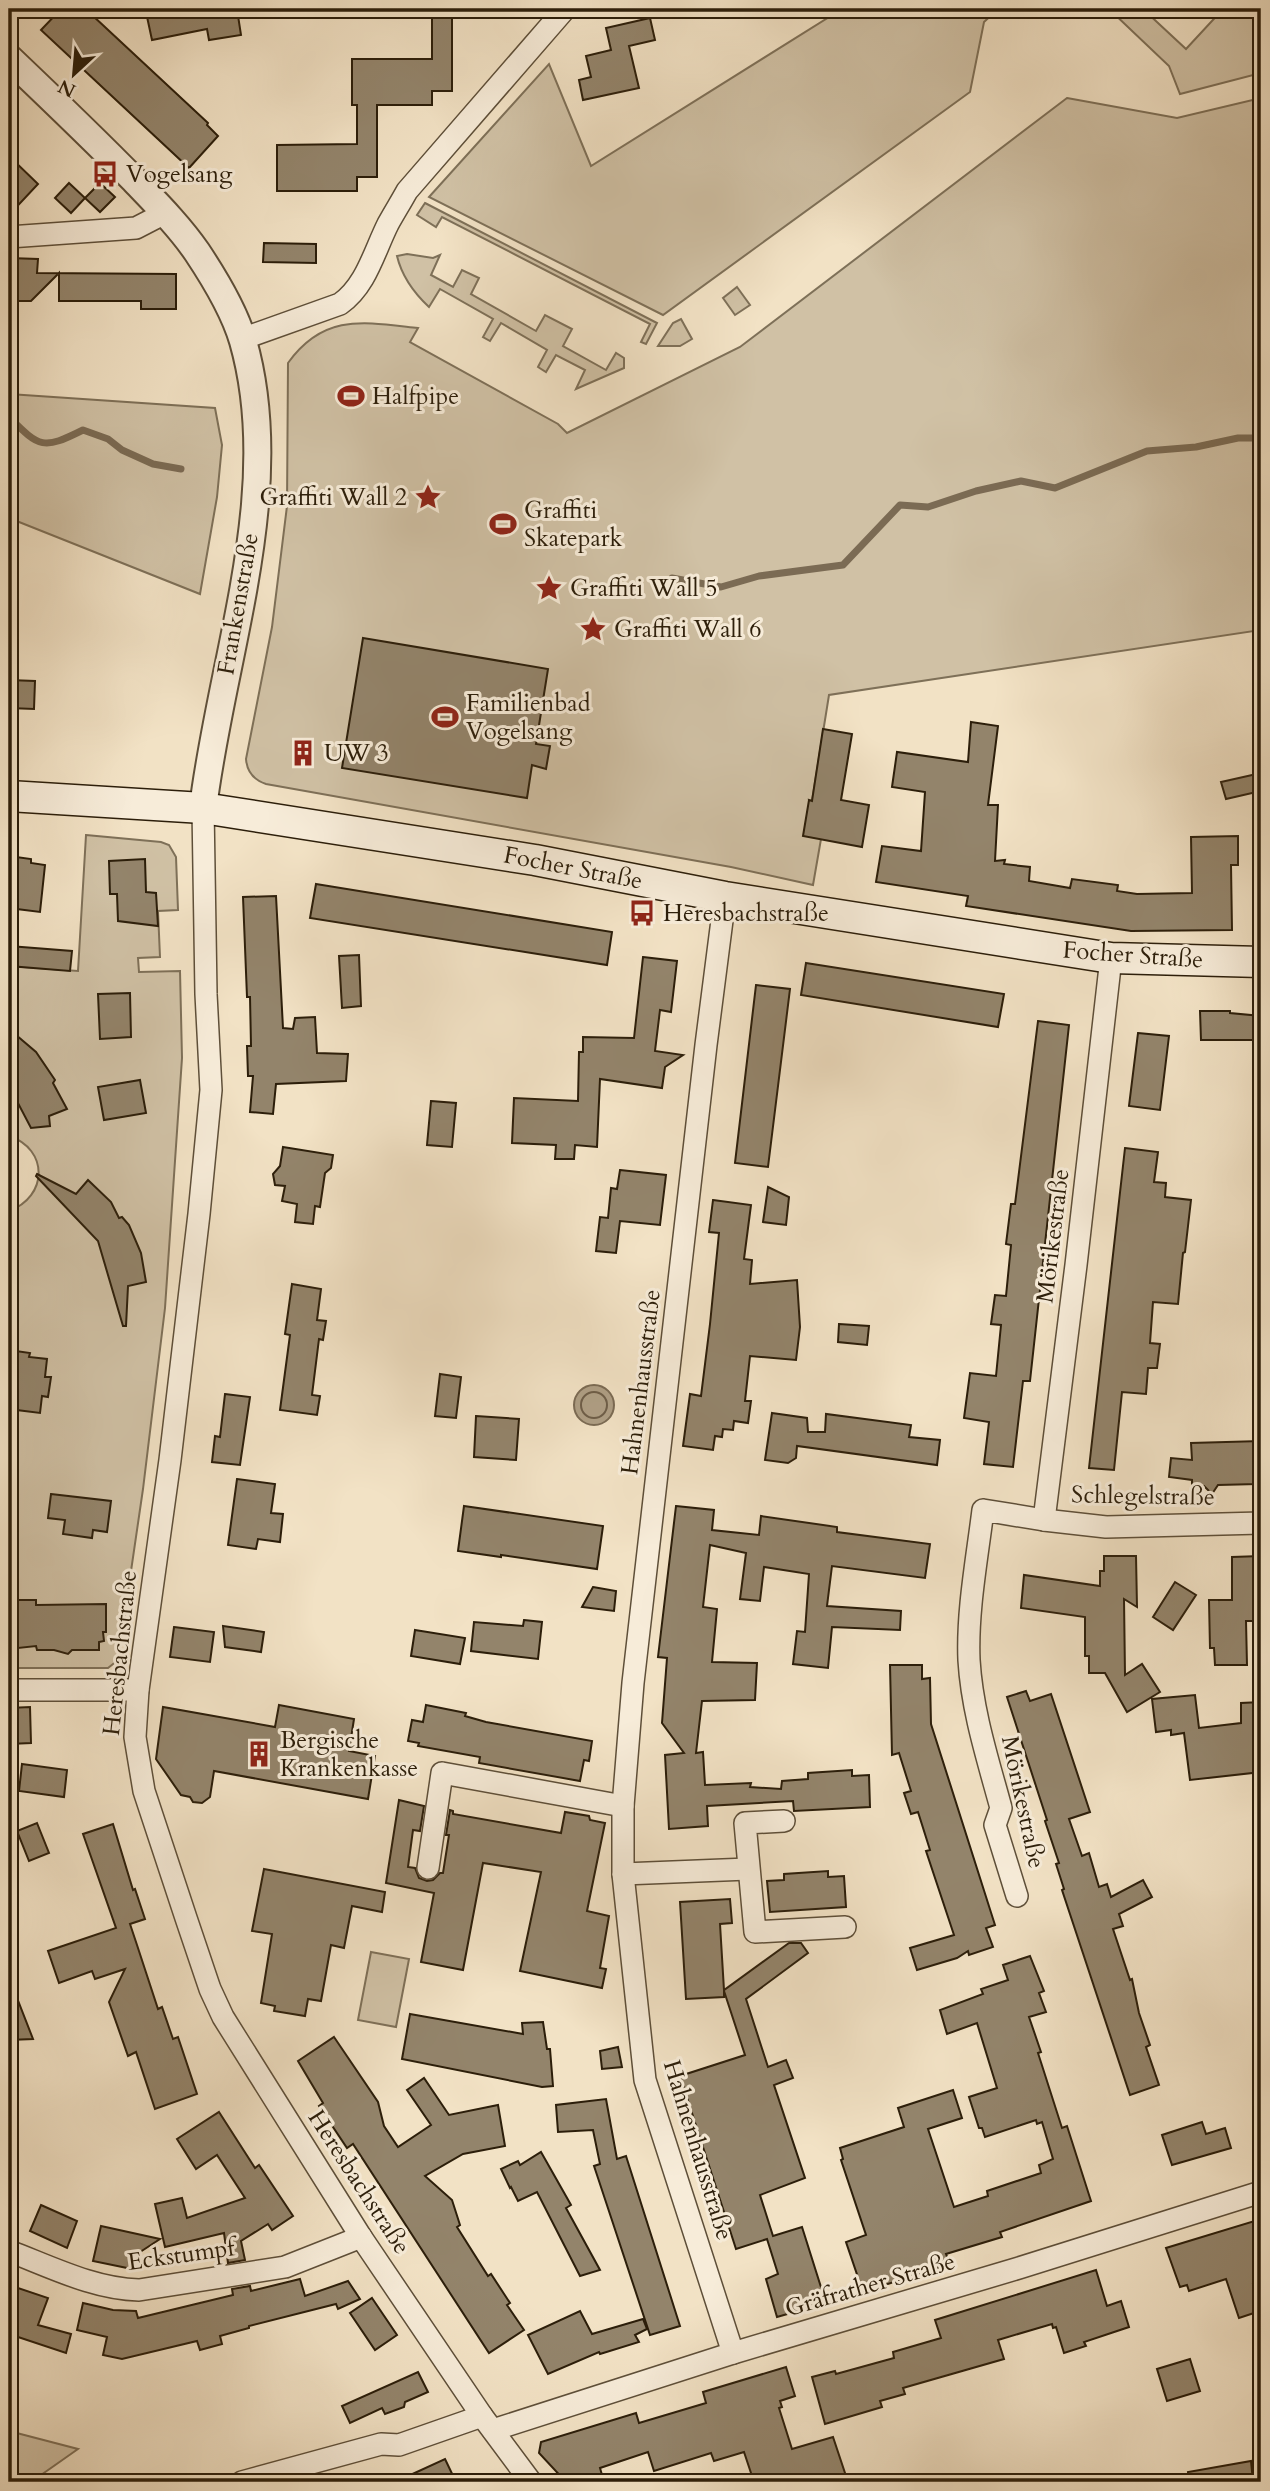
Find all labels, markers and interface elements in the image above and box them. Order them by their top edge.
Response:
north arrow [38,38,108,108]
text: N [53,73,80,104]
place label: Vogelsang [126,158,233,191]
bus stop icon: Vogelsang [90,159,120,189]
place label: Halfpipe [372,380,459,413]
sports icon: Halfpipe [336,381,366,411]
place label: Graffiti Wall 2 [260,481,407,514]
place icon: Graffiti Wall 2 [413,482,443,512]
place label: Graffiti Skatepark [524,494,623,555]
sports icon: Graffiti Skatepark [488,509,518,539]
street label: Frankenstraße [209,530,267,678]
place label: Graffiti Wall 5 [570,572,717,605]
place icon: Graffiti Wall 5 [534,573,564,603]
place label: Graffiti Wall 6 [614,613,761,646]
place icon: Graffiti Wall 6 [578,614,608,644]
place label: Familienbad Vogelsang [466,687,591,748]
sports icon: Familienbad Vogelsang [430,702,460,732]
place label: UW 3 [324,737,389,770]
building icon: UW 3 [288,738,318,768]
street label: Focher Straße [501,838,645,898]
place label: Heresbachstraße [663,897,829,930]
bus stop icon: Heresbachstraße [627,898,657,928]
street label: Focher Straße [1062,934,1204,976]
street label: Mörikestraße [1028,1167,1078,1305]
street label: Hahnenhausstraße [613,1287,669,1477]
street label: Schlegelstraße [1071,1478,1215,1514]
street label: Heresbachstraße [95,1569,145,1737]
place label: Bergische Krankenkasse [280,1724,418,1785]
street label: Mörikestraße [993,1733,1053,1871]
building icon: Bergische Krankenkasse [244,1739,274,1769]
street label: Hahnenhausstraße [655,2056,741,2244]
street label: Heresbachstraße [300,2103,418,2261]
street label: Eckstumpf [125,2231,240,2279]
street label: Gräfrather Straße [781,2245,959,2325]

